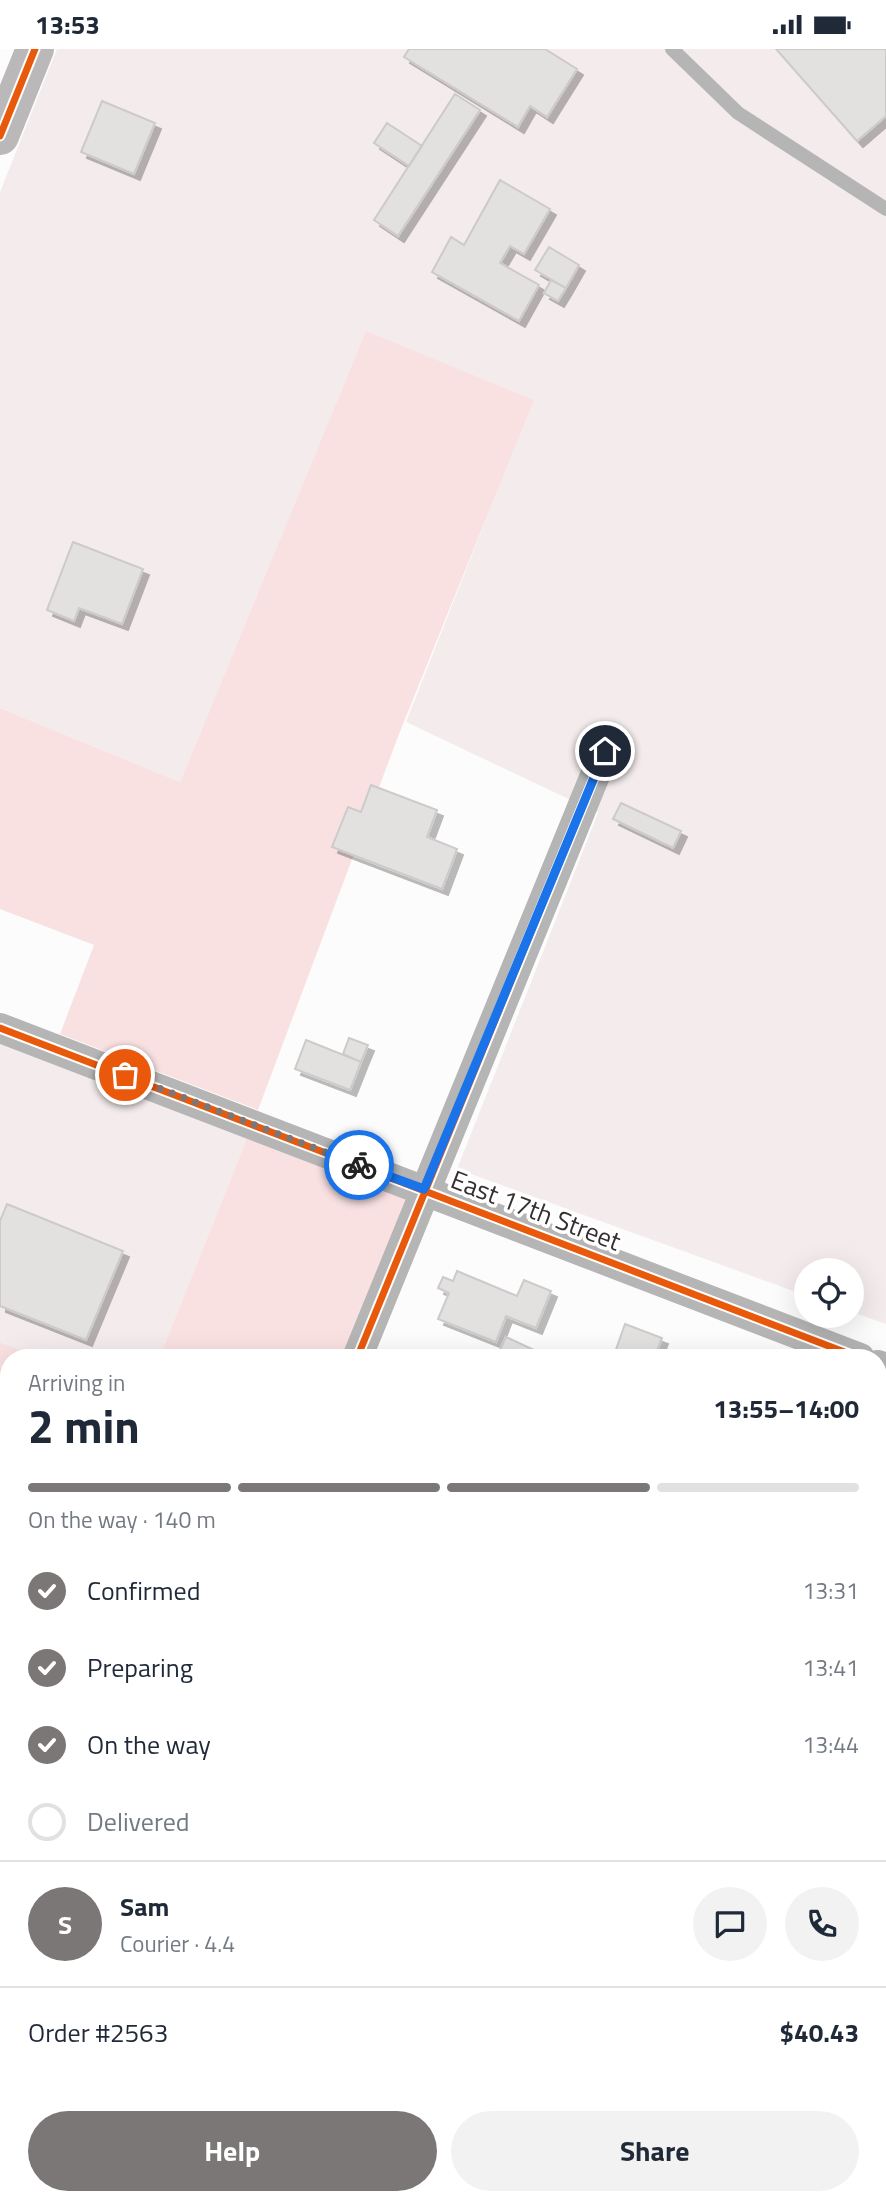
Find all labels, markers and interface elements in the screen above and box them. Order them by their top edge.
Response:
text: 13:53 [35,5,100,44]
pin [575,721,635,781]
icon: home [586,732,624,770]
pin [95,1045,155,1105]
icon: bag [106,1056,144,1094]
courier [324,1130,394,1200]
icon: bike [340,1146,378,1184]
street label: East 17th Street [445,1160,627,1260]
map controls [794,1258,864,1328]
button: locate [794,1258,864,1328]
text: Arriving in [28,1365,125,1400]
text: 13:55–14:00 [713,1389,859,1428]
text: 2 min [28,1391,140,1461]
text: On the way · 140 m [28,1502,216,1537]
text: Confirmed [87,1571,201,1610]
icon: check [28,1572,66,1610]
text: 13:31 [802,1573,859,1608]
text: Preparing [87,1648,193,1687]
icon: check [28,1649,66,1687]
text: 13:41 [802,1650,859,1685]
text: On the way [87,1725,211,1764]
icon: check [28,1726,66,1764]
text: 13:44 [802,1727,859,1762]
text: Delivered [87,1802,190,1841]
text: Sam [120,1887,169,1926]
button: chat [693,1887,767,1961]
button: phone [785,1887,859,1961]
text: S [58,1905,72,1944]
text: Courier · 4.4 [120,1926,235,1961]
text: Order #2563 [28,2013,168,2052]
text: $40.43 [780,2013,859,2052]
button: Help [28,2111,437,2191]
button: Share [451,2111,859,2191]

